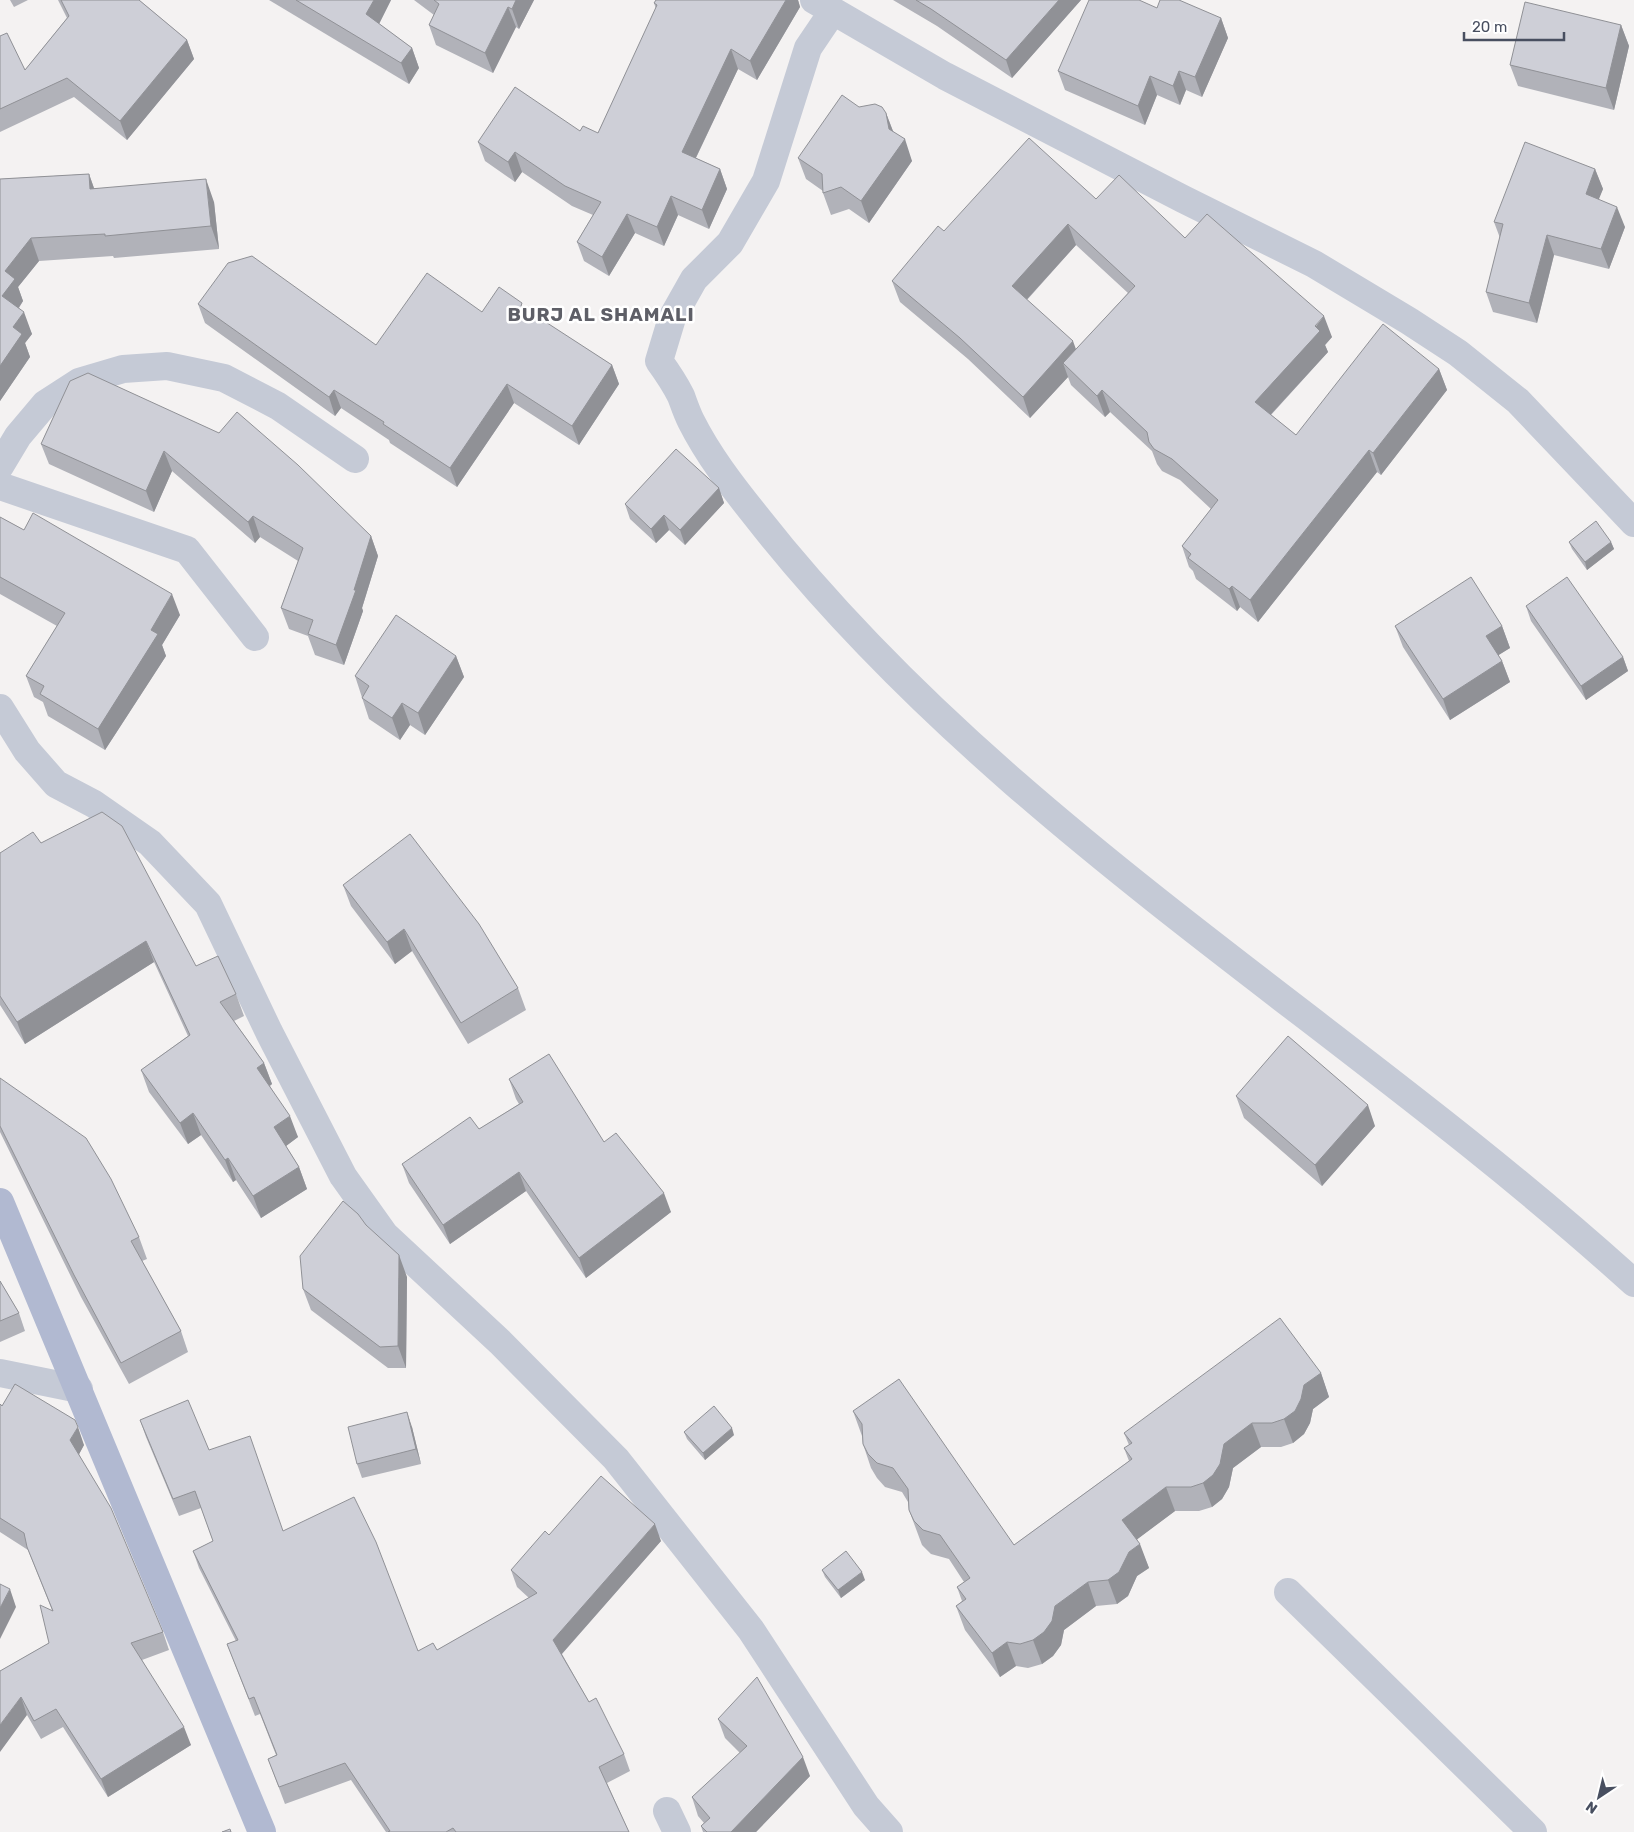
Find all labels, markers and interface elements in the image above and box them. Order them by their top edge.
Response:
scale bar [1464,10,1564,42]
text: 20 m [1472,18,1507,36]
district label: BURJ AL SHAMALI [507,303,695,326]
north arrow [1574,1772,1624,1822]
text: N [1583,1797,1601,1817]

